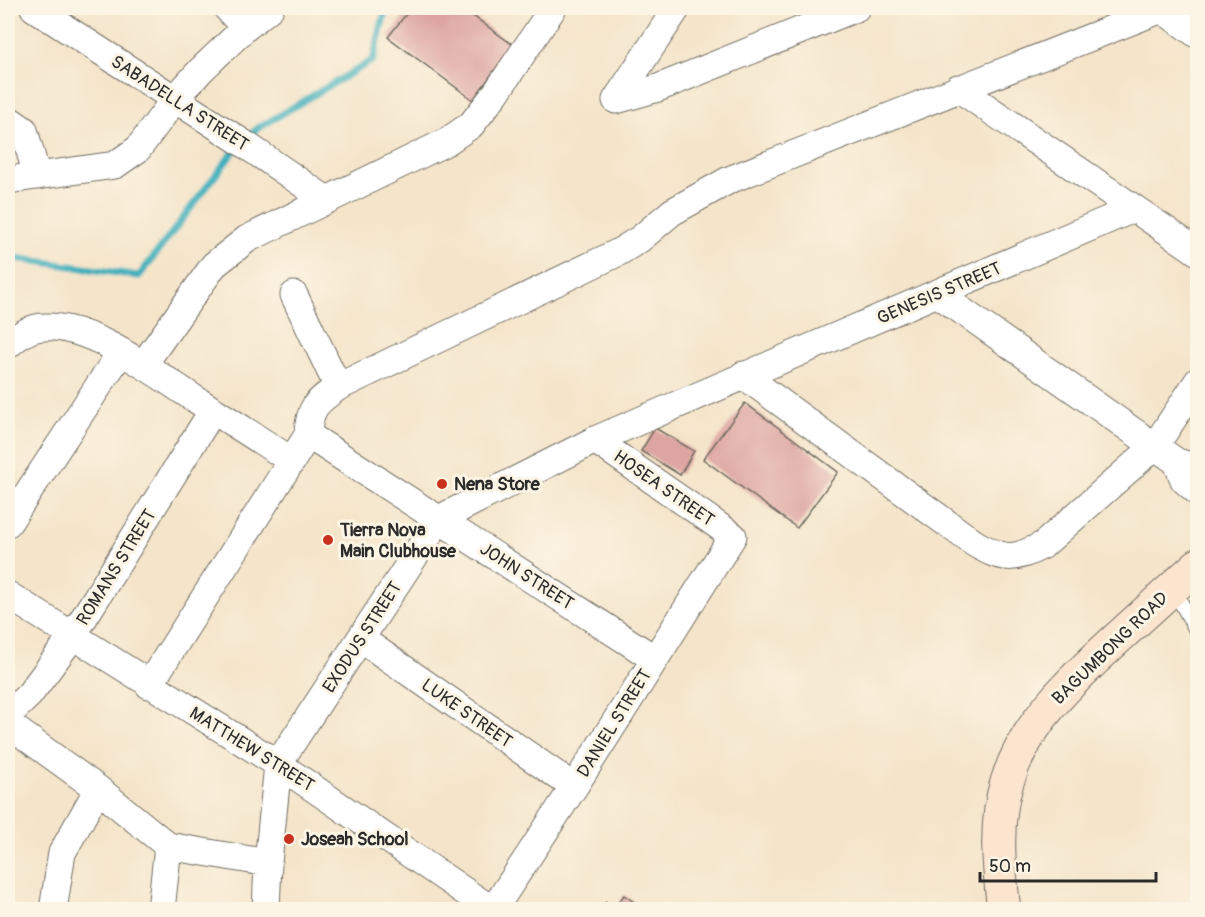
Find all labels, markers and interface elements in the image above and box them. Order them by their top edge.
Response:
street label: SABADELLA STREET [106,50,253,157]
street label: GENESIS STREET [874,257,1005,330]
street label: HOSEA STREET [609,445,719,532]
place label: Nena Store [454,473,541,496]
marker: Nena Store [435,477,449,491]
street label: ROMANS STREET [72,505,161,630]
place label: Tierra Nova Main Clubhouse [339,519,457,563]
marker: Tierra Nova Main Clubhouse [321,533,335,547]
street label: JOHN STREET [476,538,578,615]
street label: EXODUS STREET [318,577,407,697]
street label: BAGUMBONG ROAD [1047,587,1173,710]
street label: DANIEL STREET [572,665,657,782]
street label: LUKE STREET [417,674,517,753]
street label: MATTHEW STREET [185,702,318,797]
place label: Joseah School [301,828,409,851]
marker: Joseah School [282,832,296,846]
scale bar [980,845,1156,883]
text: 50 m [989,855,1031,878]

